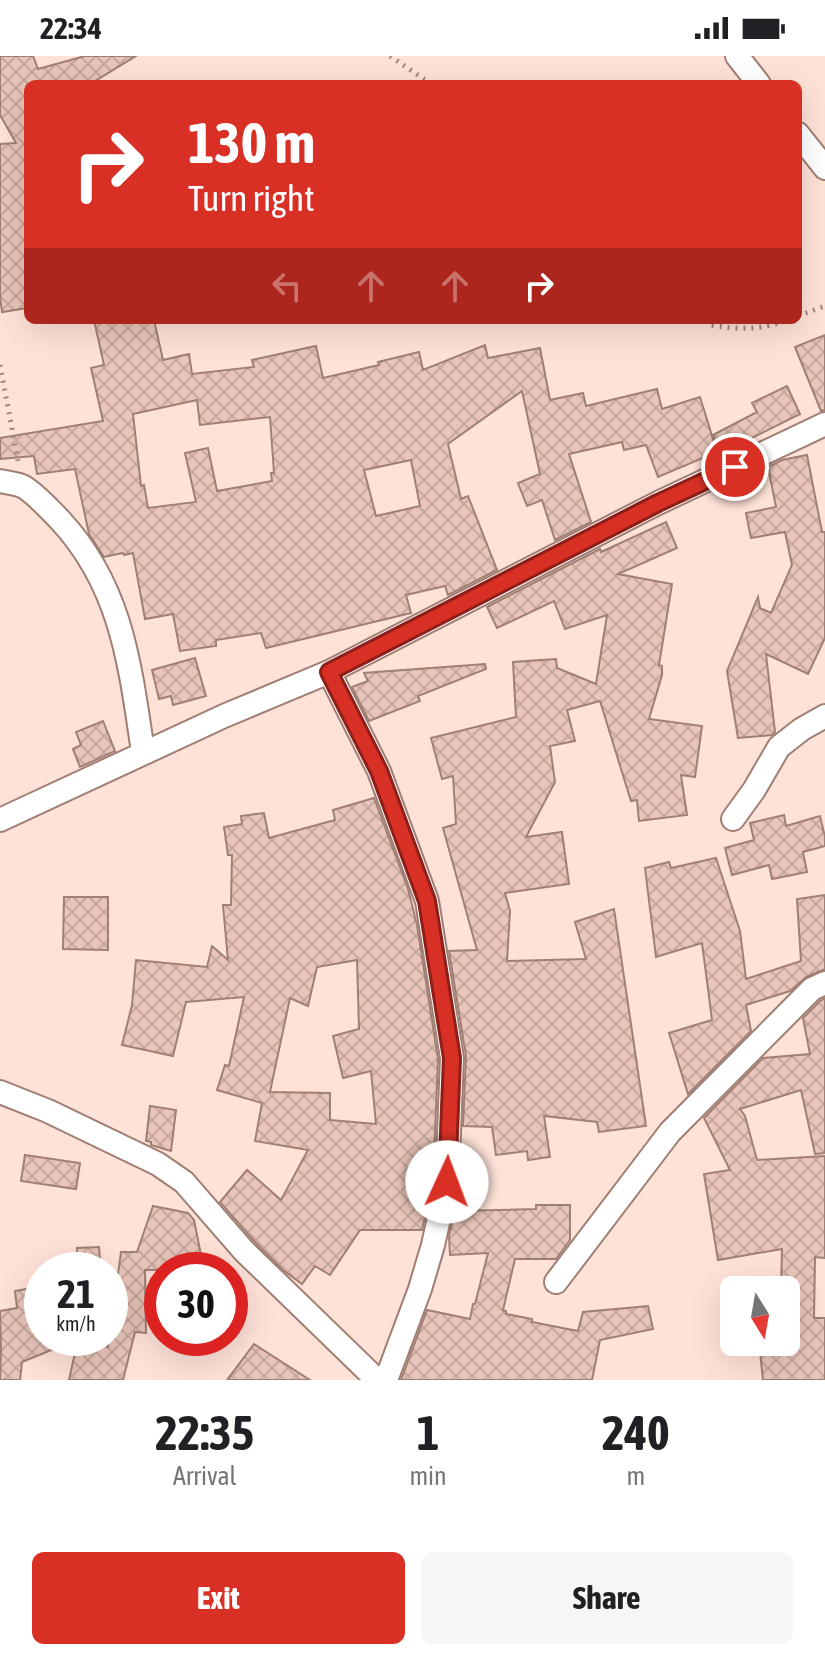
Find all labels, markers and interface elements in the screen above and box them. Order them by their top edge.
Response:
text: 22:34 [40,11,102,45]
text: 130 m [188,111,315,175]
icon: right [56,112,160,216]
text: Turn right [188,177,315,219]
icon: left [265,264,309,308]
icon: ahead [349,264,393,308]
icon: ahead [433,264,477,308]
icon: right [517,264,561,308]
pin [701,433,769,501]
icon: arrive [713,445,757,489]
position arrow [405,1140,489,1224]
speed limit sign: 30 [144,1252,248,1356]
text: 21 [57,1271,95,1316]
north arrow [720,1276,800,1356]
map controls [720,1276,800,1356]
text: km/h [56,1312,96,1335]
text: 22:35 [155,1405,254,1460]
text: 1 [417,1405,439,1460]
text: 240 [602,1405,670,1460]
text: Arrival [173,1461,236,1491]
text: min [409,1461,447,1491]
text: m [626,1461,645,1491]
button: Exit [32,1552,405,1644]
button: Share [421,1552,793,1644]

